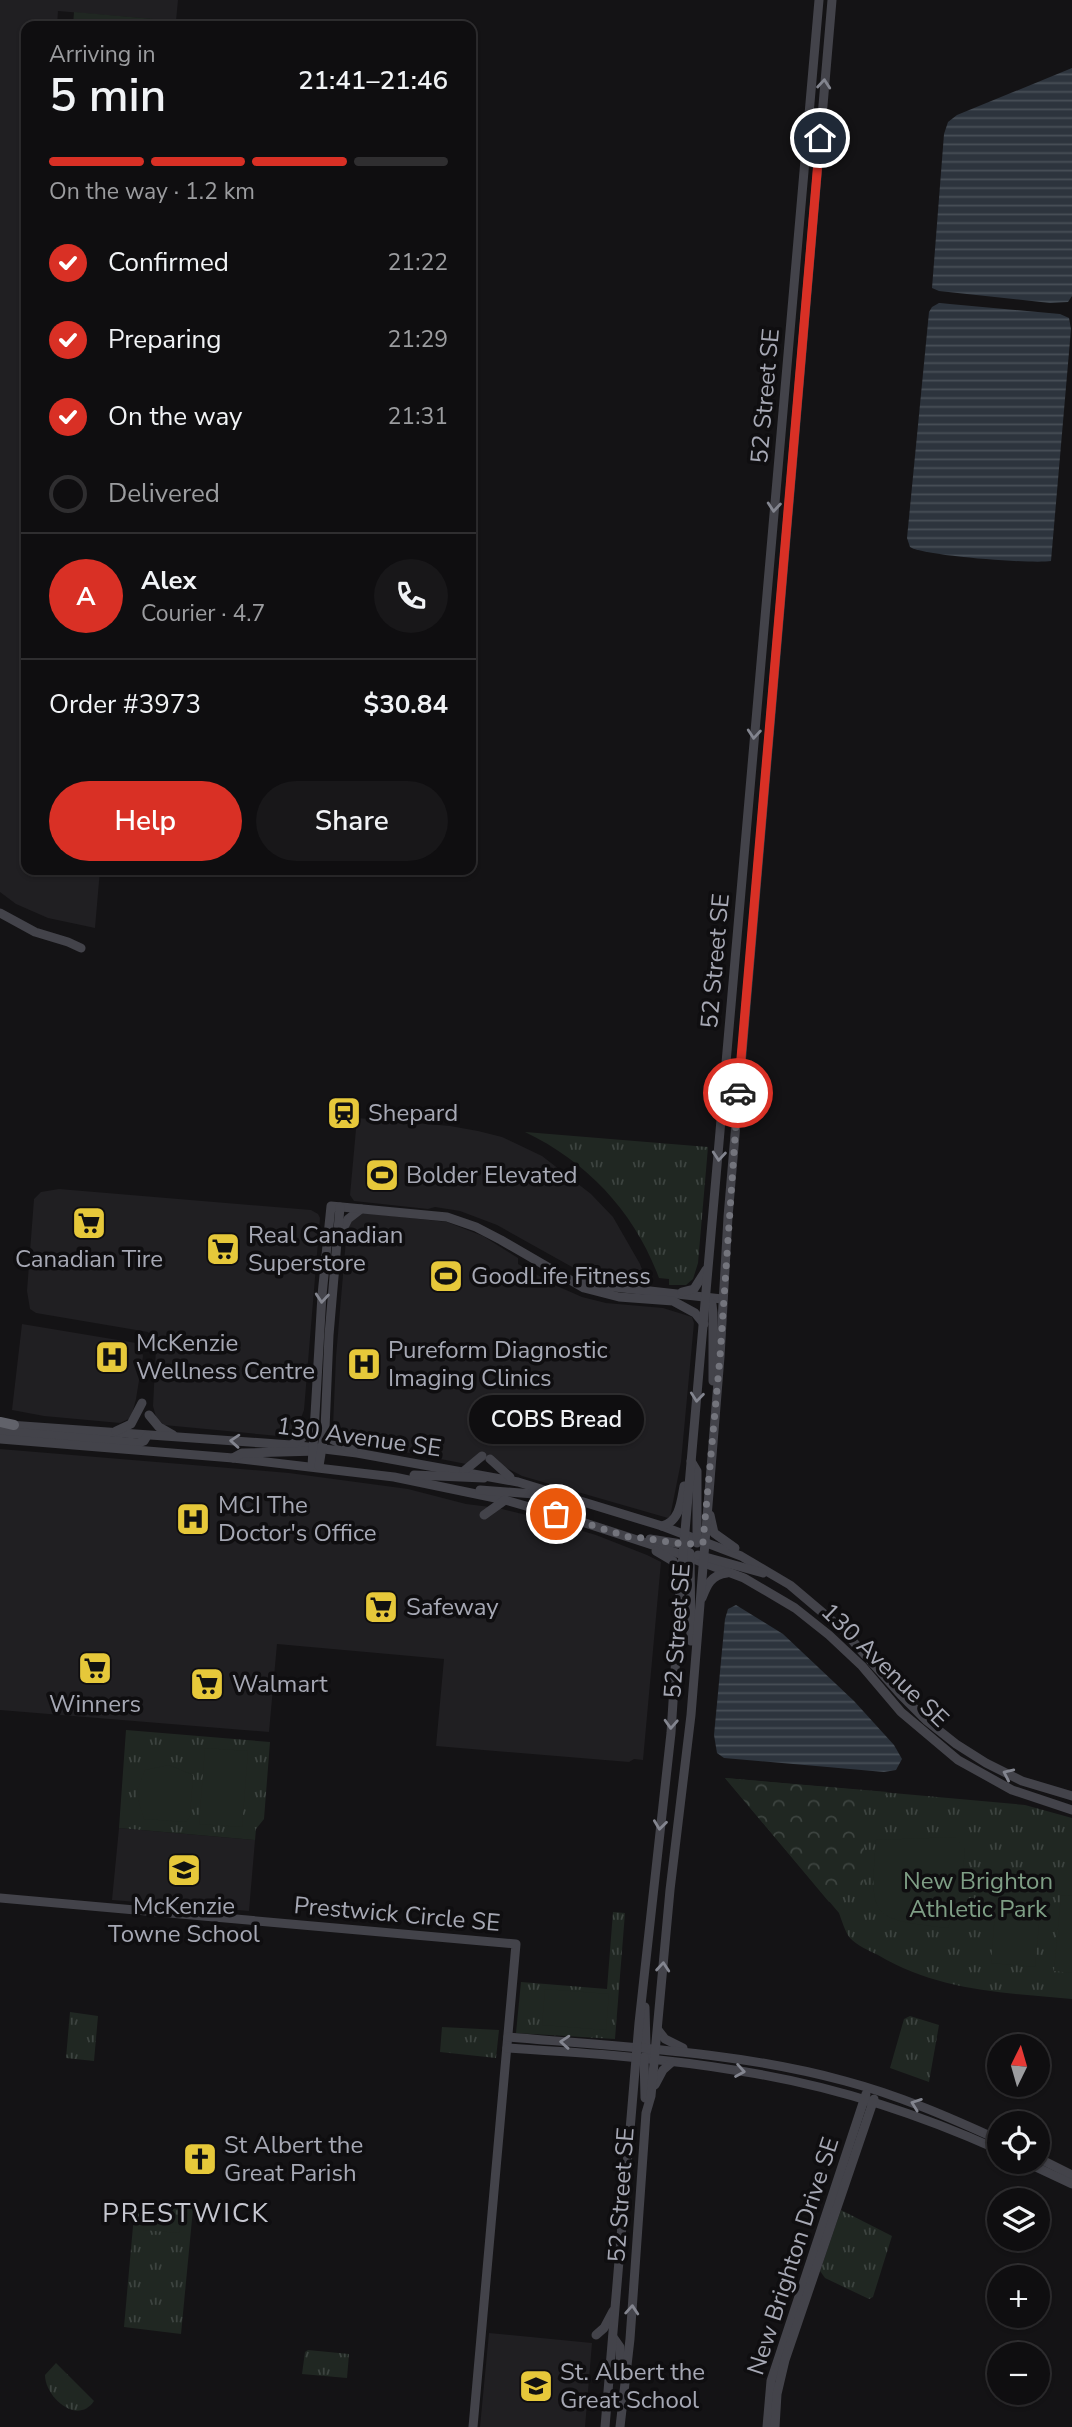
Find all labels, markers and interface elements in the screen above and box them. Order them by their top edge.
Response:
text: Arriving in [49,39,156,70]
text: 21:41–21:46 [298,63,448,98]
text: 5 min [49,64,166,127]
one-way arrow [817,78,832,89]
pin [790,108,850,168]
icon: home [801,119,839,157]
text: On the way · 1.2 km [49,176,255,207]
icon: check [49,244,87,282]
text: Confirmed [108,245,229,280]
text: 21:22 [388,247,448,278]
icon: check [49,321,87,359]
text: Preparing [108,322,221,357]
text: 21:29 [388,324,448,355]
street label: 52 Street SE [743,327,787,465]
icon: check [49,398,87,436]
text: On the way [108,399,242,434]
text: 21:31 [388,401,448,432]
text: Delivered [108,476,220,511]
one-way arrow [767,502,782,513]
button: phone [374,559,448,633]
text: Alex [141,563,197,598]
text: A [76,579,96,614]
text: Courier · 4.7 [141,598,265,629]
text: Order #3973 [49,687,201,722]
text: $30.84 [364,687,448,722]
one-way arrow [747,729,762,740]
button: Help [49,781,242,861]
button: Share [256,781,448,861]
street label: 52 Street SE [693,892,737,1030]
courier [703,1058,773,1128]
icon: car [719,1074,757,1112]
station icon: Shepard [325,1094,363,1132]
place label: Shepard [368,1097,458,1129]
one-way arrow [712,1151,727,1162]
sports icon: Bolder Elevated [363,1156,401,1194]
place label: Bolder Elevated [406,1159,578,1191]
supermarket icon: Canadian Tire [70,1204,108,1242]
place label: Real Canadian Superstore [248,1219,403,1279]
supermarket icon: Real Canadian Superstore [204,1230,242,1268]
place label: Canadian Tire [15,1243,163,1275]
sports icon: GoodLife Fitness [427,1257,465,1295]
place label: GoodLife Fitness [471,1260,651,1292]
one-way arrow [315,1293,330,1304]
place label: McKenzie Wellness Centre [136,1327,315,1387]
place label: Pureform Diagnostic Imaging Clinics [388,1334,608,1394]
hospital icon: McKenzie Wellness Centre [93,1338,131,1376]
hospital icon: Pureform Diagnostic Imaging Clinics [345,1345,383,1383]
one-way arrow [690,1392,705,1403]
callout: COBS Bread [468,1395,644,1444]
text: COBS Bread [491,1404,622,1435]
street label: 130 Avenue SE [275,1410,443,1464]
one-way arrow [229,1434,240,1449]
pin [526,1484,586,1544]
place label: MCI The Doctor's Office [218,1489,377,1549]
icon: bag [537,1495,575,1533]
hospital icon: MCI The Doctor's Office [174,1500,212,1538]
street label: 52 Street SE [656,1562,698,1700]
supermarket icon: Safeway [362,1588,400,1626]
place label: Safeway [406,1591,499,1623]
street label: 130 Avenue SE [814,1596,956,1734]
supermarket icon: Winners [76,1649,114,1687]
supermarket icon: Walmart [188,1665,226,1703]
place label: Walmart [232,1668,328,1700]
place label: Winners [49,1688,141,1720]
one-way arrow [663,1719,678,1730]
one-way arrow [1003,1768,1015,1782]
one-way arrow [653,1819,668,1831]
school or university icon: McKenzie Towne School [165,1851,203,1889]
park label: New Brighton Athletic Park [903,1865,1053,1925]
street label: Prestwick Circle SE [292,1889,502,1939]
place label: McKenzie Towne School [108,1890,260,1950]
one-way arrow [655,1961,670,1972]
north arrow [987,2034,1050,2096]
map controls [987,2034,1050,2405]
one-way arrow [559,2035,570,2050]
one-way arrow [734,2063,746,2078]
one-way arrow [910,2099,922,2113]
button: locate [987,2111,1050,2174]
street label: 52 Street SE [600,2126,642,2264]
place label: St Albert the Great Parish [224,2129,363,2189]
street label: New Brighton Drive SE [739,2133,847,2379]
church icon: St Albert the Great Parish [181,2140,219,2178]
button: layers [987,2188,1050,2251]
district label: PRESTWICK [102,2196,270,2231]
button: + [987,2265,1050,2328]
one-way arrow [624,2305,639,2316]
button: − [987,2342,1050,2405]
place label: St. Albert the Great School [560,2356,705,2416]
school or university icon: St. Albert the Great School [517,2367,555,2405]

